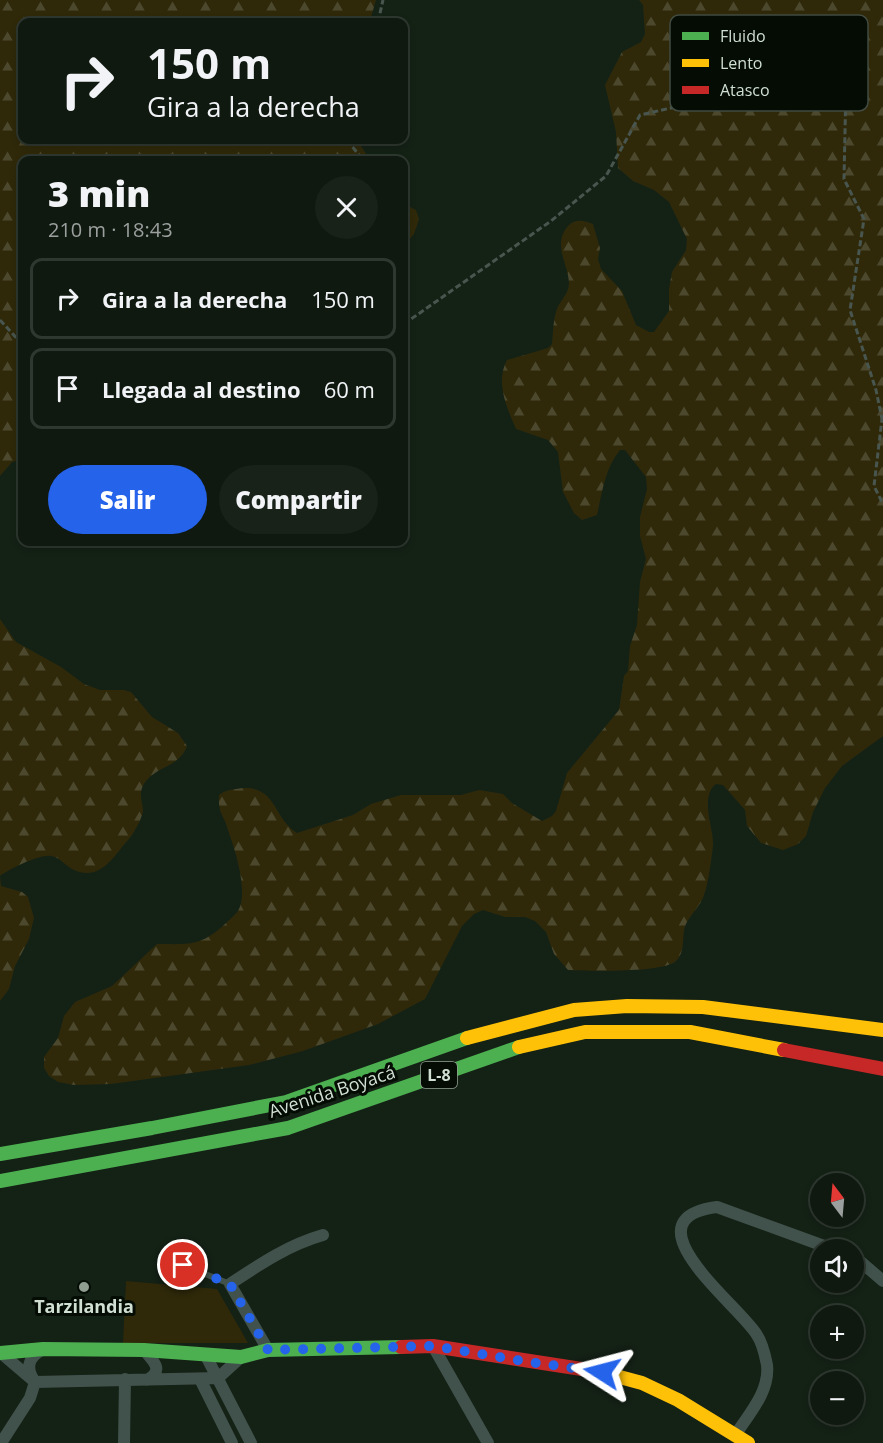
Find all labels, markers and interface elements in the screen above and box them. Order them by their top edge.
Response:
legend [670,15,868,111]
text: Fluido [720,25,766,47]
text: 150 m [147,34,271,91]
icon: right [48,42,126,120]
text: Lento [720,52,762,74]
text: Atasco [720,79,770,101]
text: Gira a la derecha [147,88,360,125]
text: 3 min [48,169,150,218]
button: close [315,176,378,239]
text: 210 m · 18:43 [48,216,173,243]
icon: right [51,282,84,315]
text: Gira a la derecha [102,284,287,314]
text: 150 m [311,284,375,314]
icon: arrive [51,372,84,405]
text: Llegada al destino [102,374,301,404]
text: 60 m [324,374,375,404]
button: Salir [48,465,207,534]
button: Compartir [219,465,378,534]
street label: Avenida Boyacá [265,1059,398,1123]
road number: L-8 [421,1062,457,1088]
north arrow [810,1173,864,1227]
map controls [810,1173,864,1425]
pin [157,1239,208,1290]
button: sound [810,1239,864,1293]
icon: arrive [166,1248,199,1281]
marker: Tarzilandia [77,1280,91,1294]
place label: Tarzilandia [34,1294,134,1318]
button: + [810,1305,864,1359]
position arrow [570,1340,634,1404]
button: − [810,1371,864,1425]

